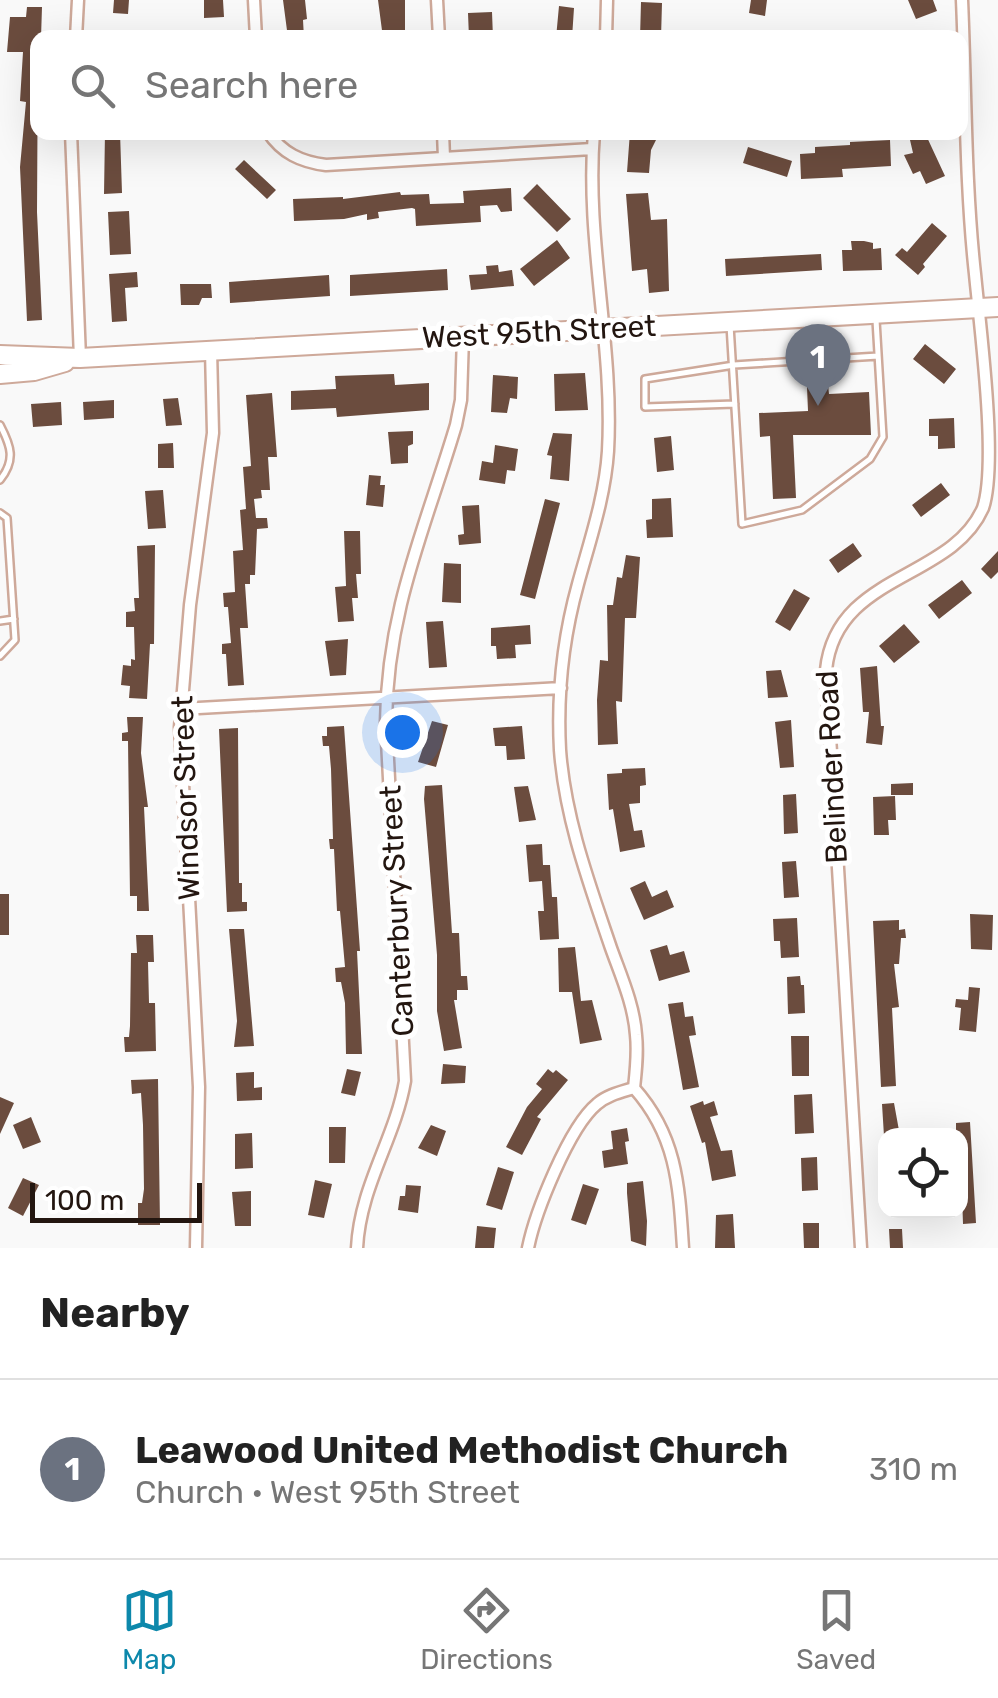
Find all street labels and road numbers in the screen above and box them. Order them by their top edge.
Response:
street label: West 95th Street [421,308,657,356]
street label: Belinder Road [809,669,855,865]
street label: Windsor Street [164,695,208,901]
street label: Canterbury Street [372,784,422,1038]

